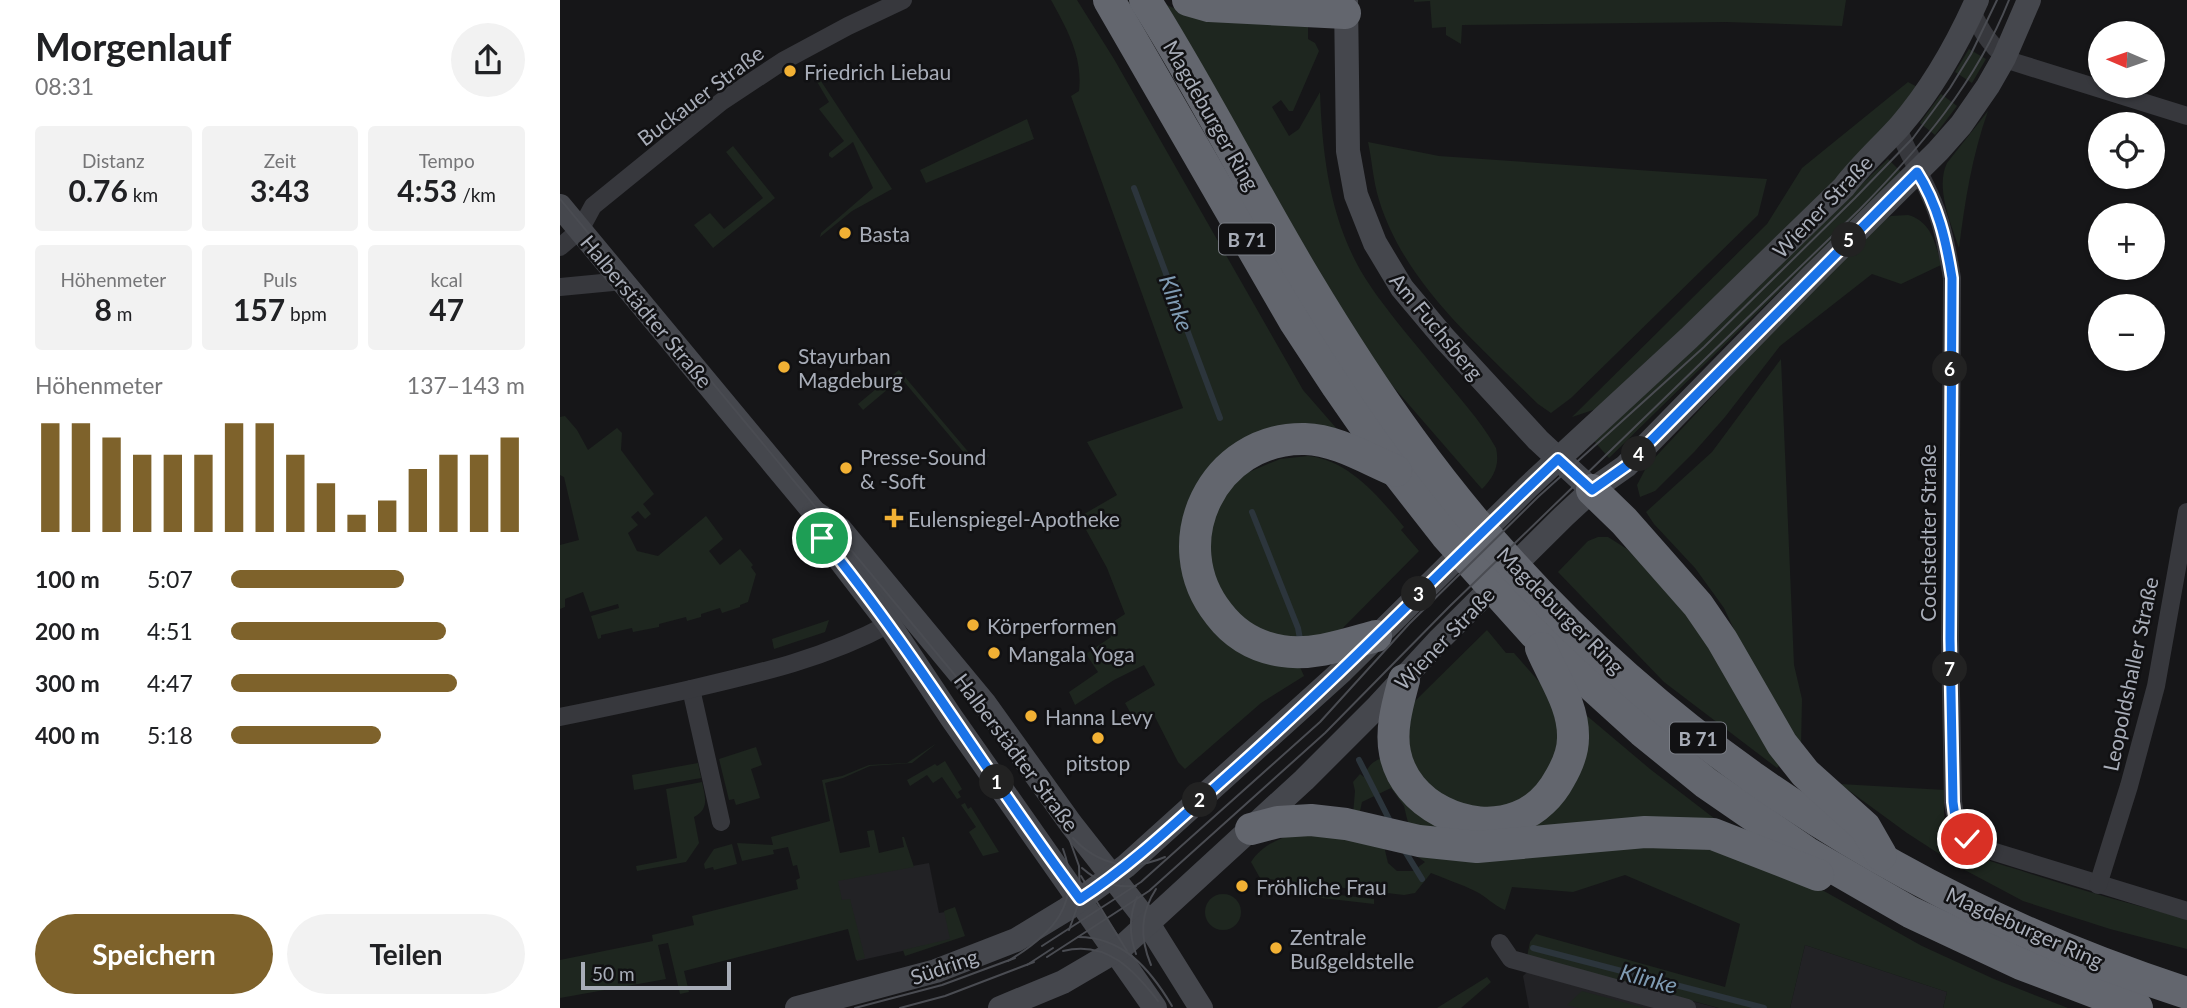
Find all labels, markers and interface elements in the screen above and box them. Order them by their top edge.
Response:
north arrow [2088,21,2165,98]
map controls [2088,21,2165,371]
text: Morgenlauf [35,23,231,69]
button: share [451,23,525,97]
street label: Magdeburger Ring [1159,35,1265,195]
street label: Buckauer Straße [632,40,768,150]
place label: Friedrich Liebau [804,59,951,84]
marker: Friedrich Liebau [782,63,798,79]
text: 08:31 [35,72,94,100]
button: locate [2088,112,2165,189]
text: Distanz [82,149,145,172]
text: Zeit [264,149,296,172]
text: Tempo [419,149,475,172]
street label: Wiener Straße [1767,150,1877,262]
text: 0.76 [69,172,128,208]
text: 3:43 [250,172,310,208]
text: 4:53 [397,172,457,208]
text: km [128,183,158,206]
text: /km [457,183,496,206]
button: + [2088,203,2165,280]
place label: Basta [859,221,910,246]
pin: 5 [1832,222,1866,258]
road number: B 71 [1219,224,1275,255]
marker: Basta [837,225,853,241]
text: 5 [1843,228,1854,251]
street label: Halberstädter Straße [576,230,718,392]
text: Höhenmeter [61,268,166,291]
text: Puls [263,268,297,291]
text: kcal [431,268,463,291]
street label: Am Fuchsberg [1385,268,1489,385]
water label: Klinke [1154,271,1200,335]
text: 8 [94,291,112,327]
text: 157 [233,291,285,327]
text: 47 [429,291,464,327]
button: − [2088,294,2165,371]
text: m [112,302,132,325]
text: bpm [285,302,327,325]
place label: Stayurban Magdeburg [798,343,903,392]
pin: 6 [1932,352,1968,386]
text: 6 [1944,357,1955,380]
marker: Stayurban Magdeburg [776,359,792,375]
text: Höhenmeter [35,371,163,399]
text: 137–143 m [407,371,525,399]
pin: 4 [1622,436,1656,472]
text: 4 [1633,442,1644,465]
place label: Presse-Sound & -Soft [860,444,986,493]
street label: Cochstedter Straße [1915,444,1940,622]
marker: Presse-Sound & -Soft [838,460,854,476]
place label: Eulenspiegel-Apotheke [908,506,1120,531]
pin [792,508,852,568]
marker: Eulenspiegel-Apotheke [886,510,902,526]
icon: arrive [803,519,841,557]
street label: Magdeburger Ring [1492,541,1630,679]
text: 100 m [35,565,100,593]
text: 5:07 [147,565,193,593]
street label: Leopoldshaller Straße [2097,575,2163,773]
pin: 3 [1402,576,1436,612]
street label: Wiener Straße [1389,582,1499,694]
text: 3 [1413,582,1424,605]
place label: Körperformen [987,613,1117,638]
text: 200 m [35,617,100,645]
text: 4:51 [147,617,193,645]
marker: Körperformen [965,617,981,633]
place label: Mangala Yoga [1008,641,1135,666]
marker: Mangala Yoga [986,645,1002,661]
pin: 7 [1932,652,1968,686]
text: 7 [1944,657,1955,680]
street label: Halberstädter Straße [950,668,1084,836]
text: 300 m [35,669,100,697]
text: 4:47 [147,669,193,697]
place label: Hanna Levy [1045,704,1153,729]
marker: Hanna Levy [1023,708,1039,724]
text: 400 m [35,721,100,749]
text: 5:18 [147,721,193,749]
road number: B 71 [1670,722,1726,754]
marker: pitstop [1090,730,1106,746]
place label: pitstop [1066,750,1130,775]
pin: 1 [980,764,1014,800]
text: 1 [991,770,1002,793]
pin: 2 [1182,782,1218,818]
text: 2 [1194,788,1205,811]
pin [1937,809,1997,869]
icon: check [1948,820,1986,858]
place label: Fröhliche Frau [1256,874,1387,899]
marker: Fröhliche Frau [1234,878,1250,894]
street label: Magdeburger Ring [1943,881,2107,973]
button: Speichern [35,914,273,994]
button: Teilen [287,914,525,994]
place label: Zentrale Bußgeldstelle [1290,924,1414,973]
marker: Zentrale Bußgeldstelle [1268,940,1284,956]
street label: Südring [907,943,981,989]
water label: Klinke [1617,957,1681,999]
scale bar [581,959,732,991]
text: 50 m [592,962,635,985]

